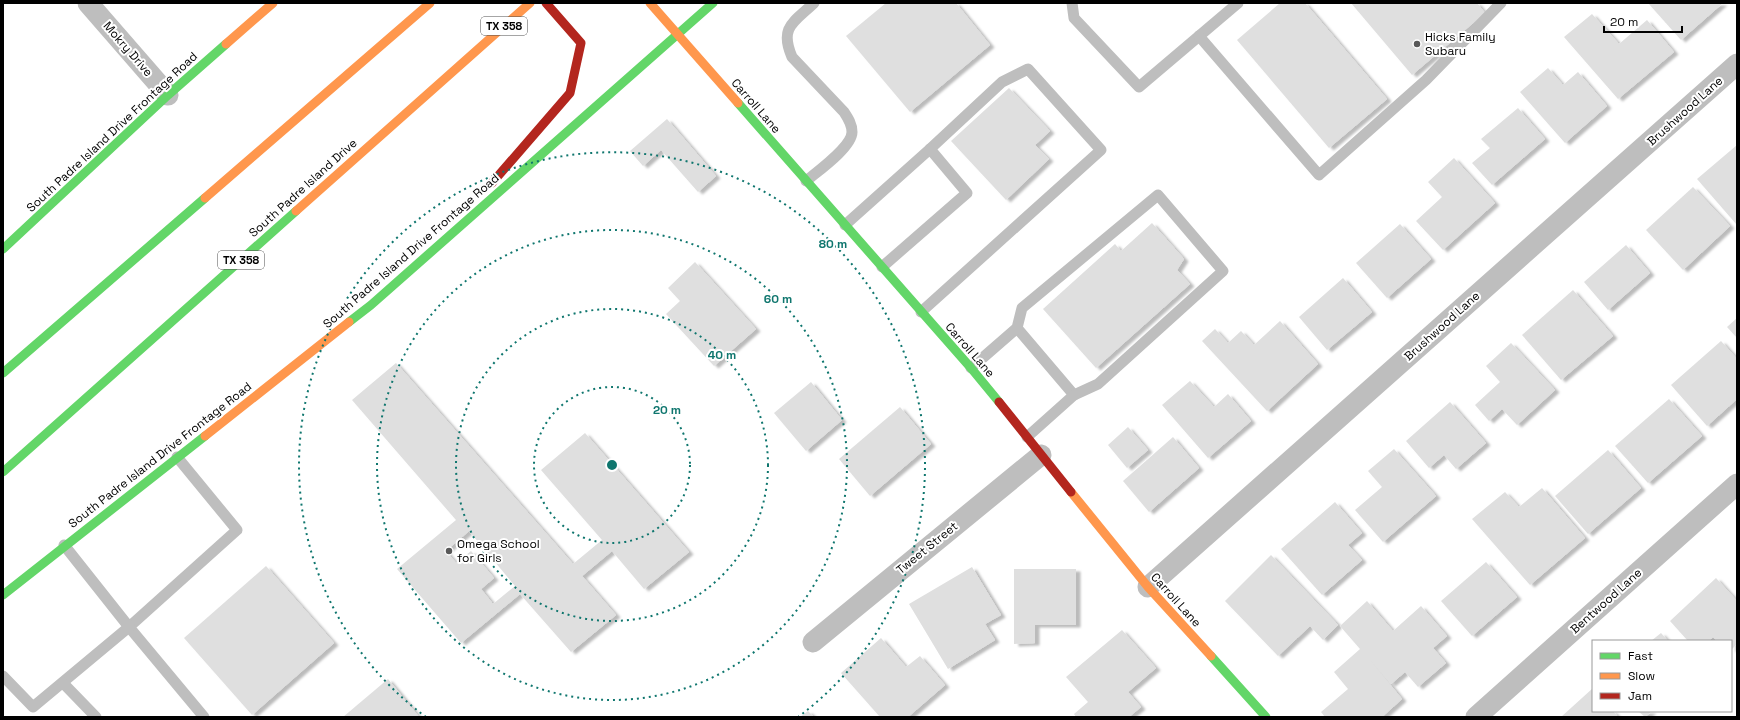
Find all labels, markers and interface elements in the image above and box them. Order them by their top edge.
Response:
scale bar [1604,8,1682,34]
text: 20 m [1610,14,1638,30]
road number: TX 358 [481,17,527,35]
street label: Mokry Drive [100,18,156,80]
place label: Hicks Family Subaru [1425,29,1496,59]
marker: Hicks Family Subaru [1412,39,1422,49]
street label: South Padre Island Drive Frontage Road [23,48,201,216]
street label: Brushwood Lane [1644,73,1726,149]
street label: Carroll Lane [728,75,784,137]
street label: South Padre Island Drive [246,135,360,241]
street label: South Padre Island Drive Frontage Road [320,170,502,332]
text: 80 m [819,236,847,252]
road number: TX 358 [218,251,264,269]
street label: Brushwood Lane [1401,288,1483,364]
text: 60 m [764,291,792,307]
street label: Carroll Lane [942,319,998,381]
text: 40 m [708,347,736,363]
street label: South Padre Island Drive Frontage Road [65,378,255,532]
text: 20 m [653,402,681,418]
centre of rings [605,458,619,472]
street label: Tweet Street [893,518,961,578]
place label: Omega School for Girls [457,536,540,566]
marker: Omega School for Girls [444,546,454,556]
street label: Bentwood Lane [1567,565,1645,637]
street label: Carroll Lane [1147,569,1205,631]
legend [1592,640,1732,712]
text: Fast [1628,648,1653,664]
text: Slow [1628,668,1655,684]
text: Jam [1628,688,1652,704]

